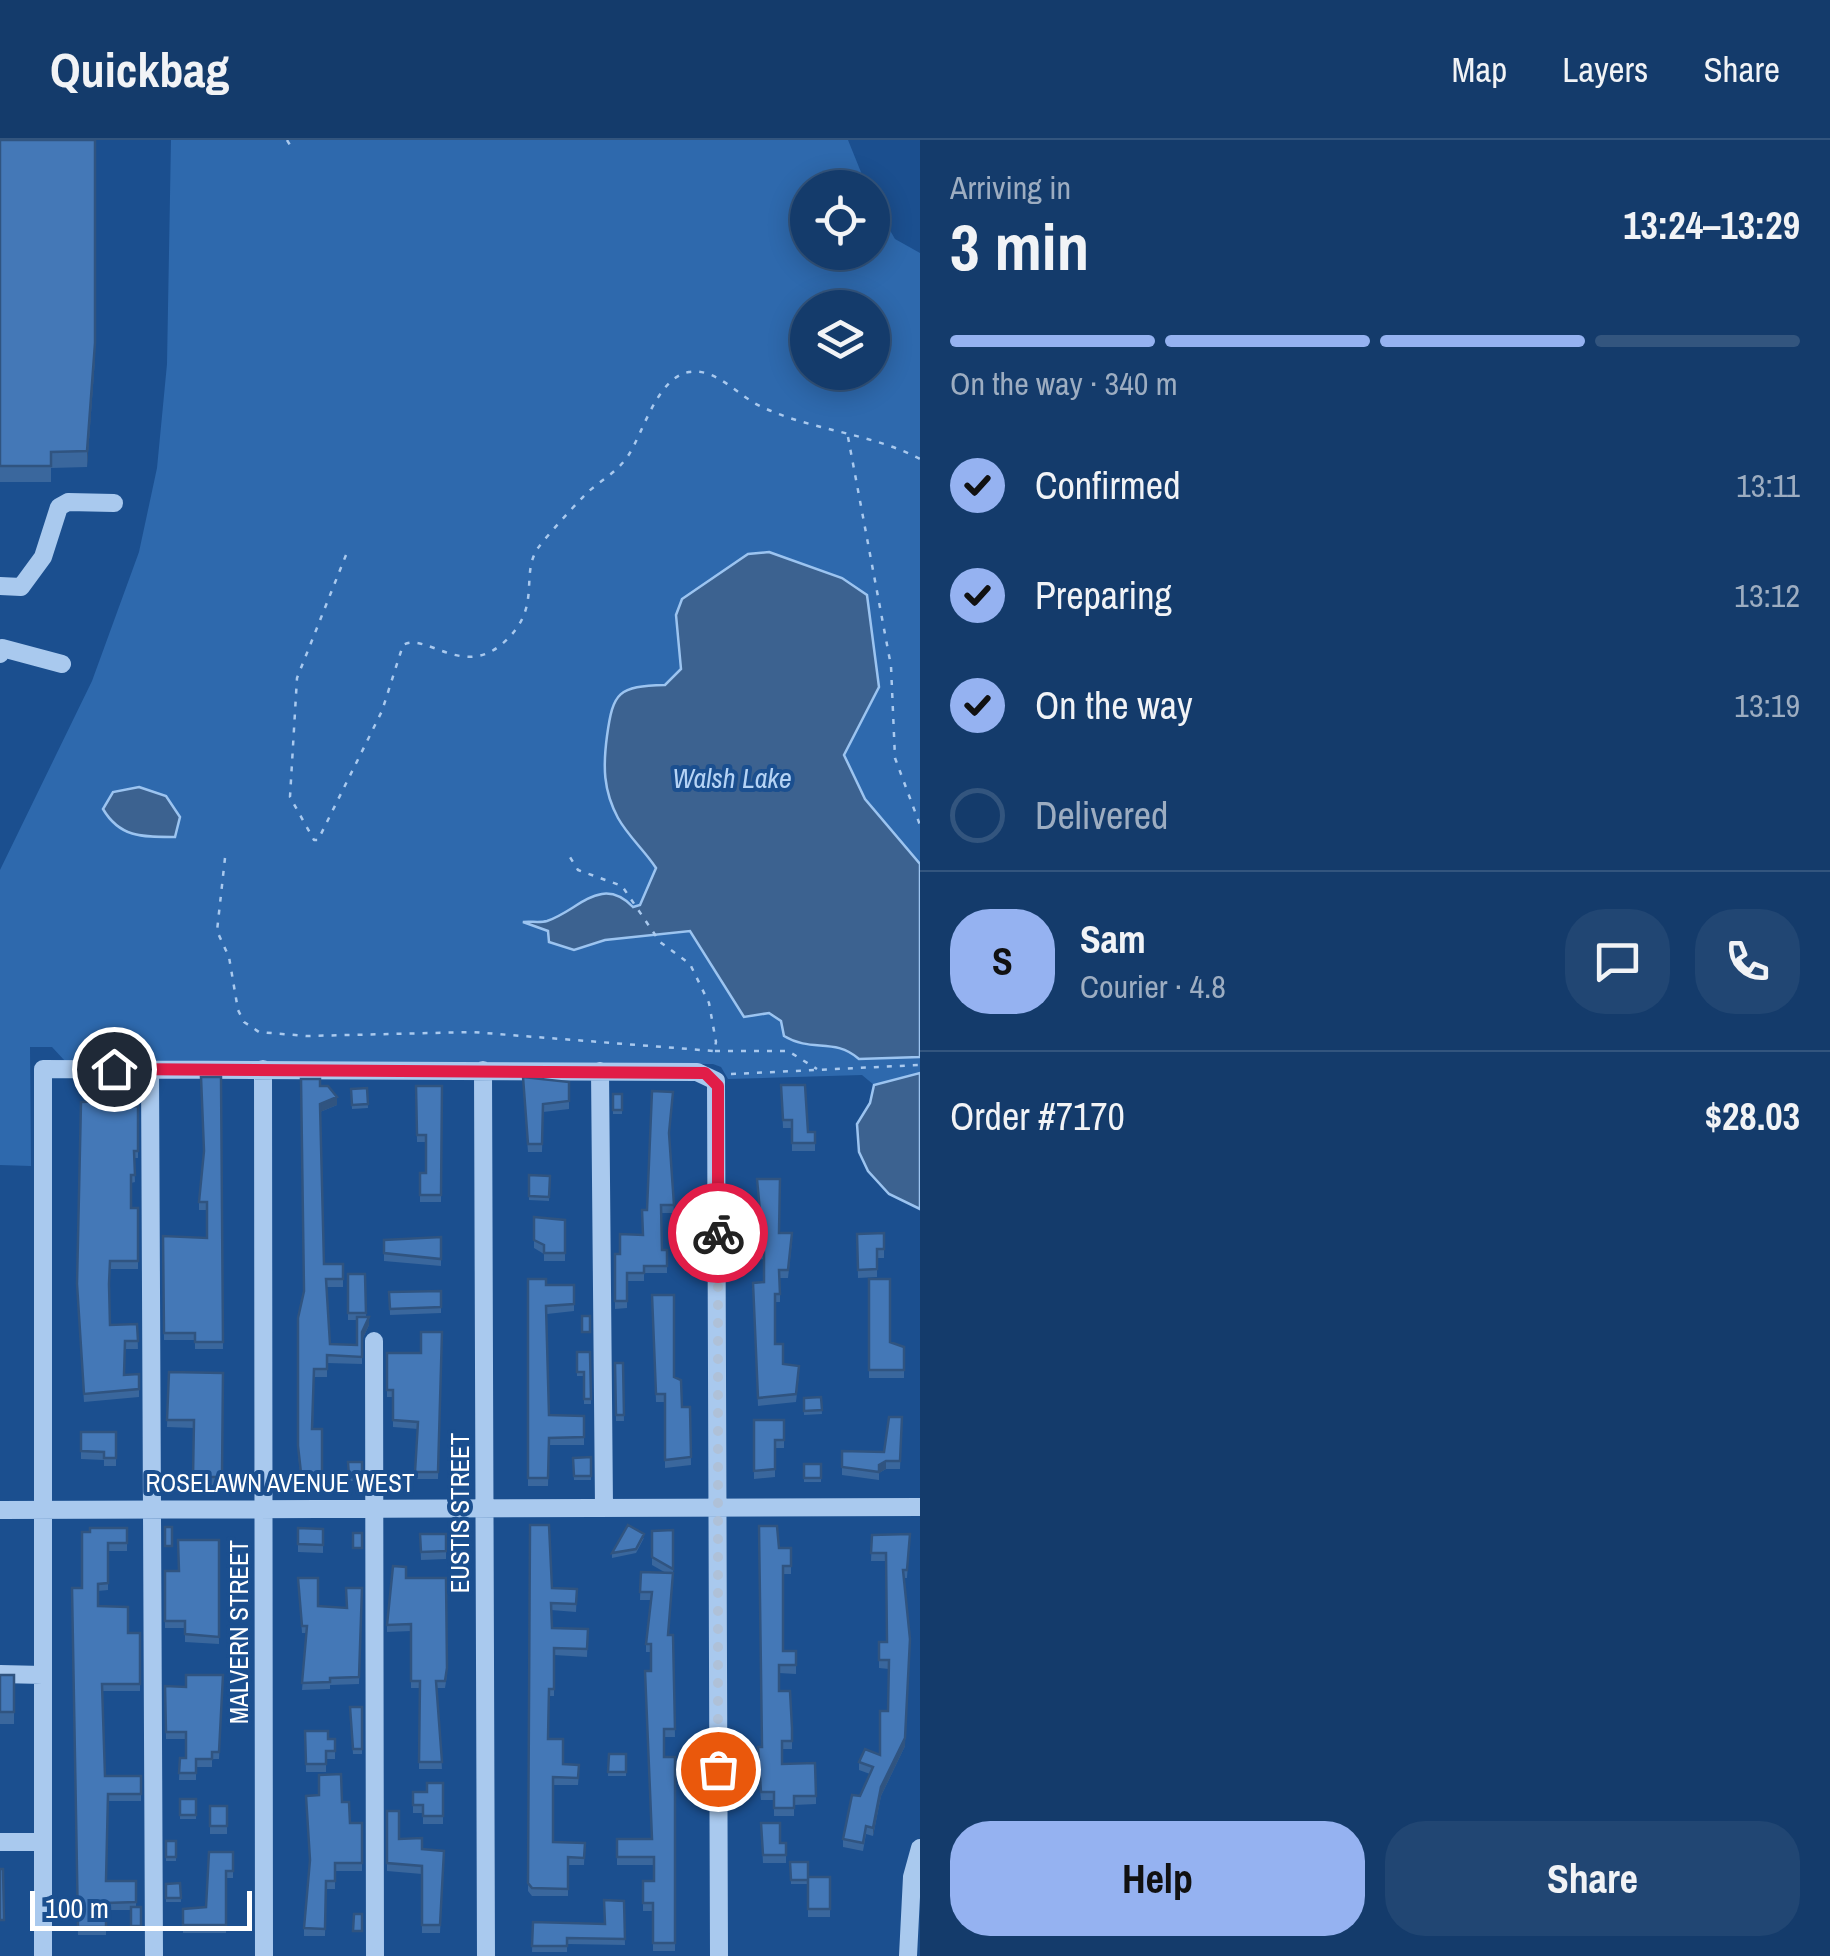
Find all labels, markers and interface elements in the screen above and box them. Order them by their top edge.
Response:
text: Quickbag [50,37,229,102]
text: Map [1451,46,1507,93]
text: Layers [1562,46,1648,93]
text: Share [1703,46,1780,93]
text: Arriving in [950,166,1071,209]
map controls [790,170,890,390]
button: locate [790,170,890,270]
text: 13:24–13:29 [1623,200,1800,251]
text: 3 min [950,203,1089,290]
button: layers [790,290,890,390]
text: On the way · 340 m [950,362,1178,405]
icon: check [950,458,1005,513]
text: Confirmed [1035,460,1180,511]
text: 13:11 [1736,464,1800,507]
icon: check [950,568,1005,623]
text: Preparing [1035,570,1172,621]
text: 13:12 [1734,574,1800,617]
icon: check [950,678,1005,733]
text: On the way [1035,680,1193,731]
text: 13:19 [1734,684,1800,727]
water label: Walsh Lake [672,759,792,797]
text: Delivered [1035,790,1168,841]
button: chat [1565,909,1670,1014]
button: phone [1695,909,1800,1014]
text: Sam [1080,914,1146,965]
text: S [992,936,1013,987]
text: Courier · 4.8 [1080,965,1226,1008]
pin [72,1027,157,1112]
icon: home [87,1042,142,1097]
text: Order #7170 [950,1091,1125,1142]
text: $28.03 [1705,1091,1800,1142]
courier [668,1183,768,1283]
icon: bike [691,1206,746,1261]
street label: EUSTIS STREET [443,1432,477,1593]
street label: ROSELAWN AVENUE WEST [146,1466,415,1500]
street label: MALVERN STREET [222,1539,256,1724]
pin [676,1727,761,1812]
icon: bag [691,1742,746,1797]
button: Help [950,1821,1365,1936]
button: Share [1385,1821,1800,1936]
scale bar [30,1886,252,1930]
text: 100 m [45,1889,109,1927]

